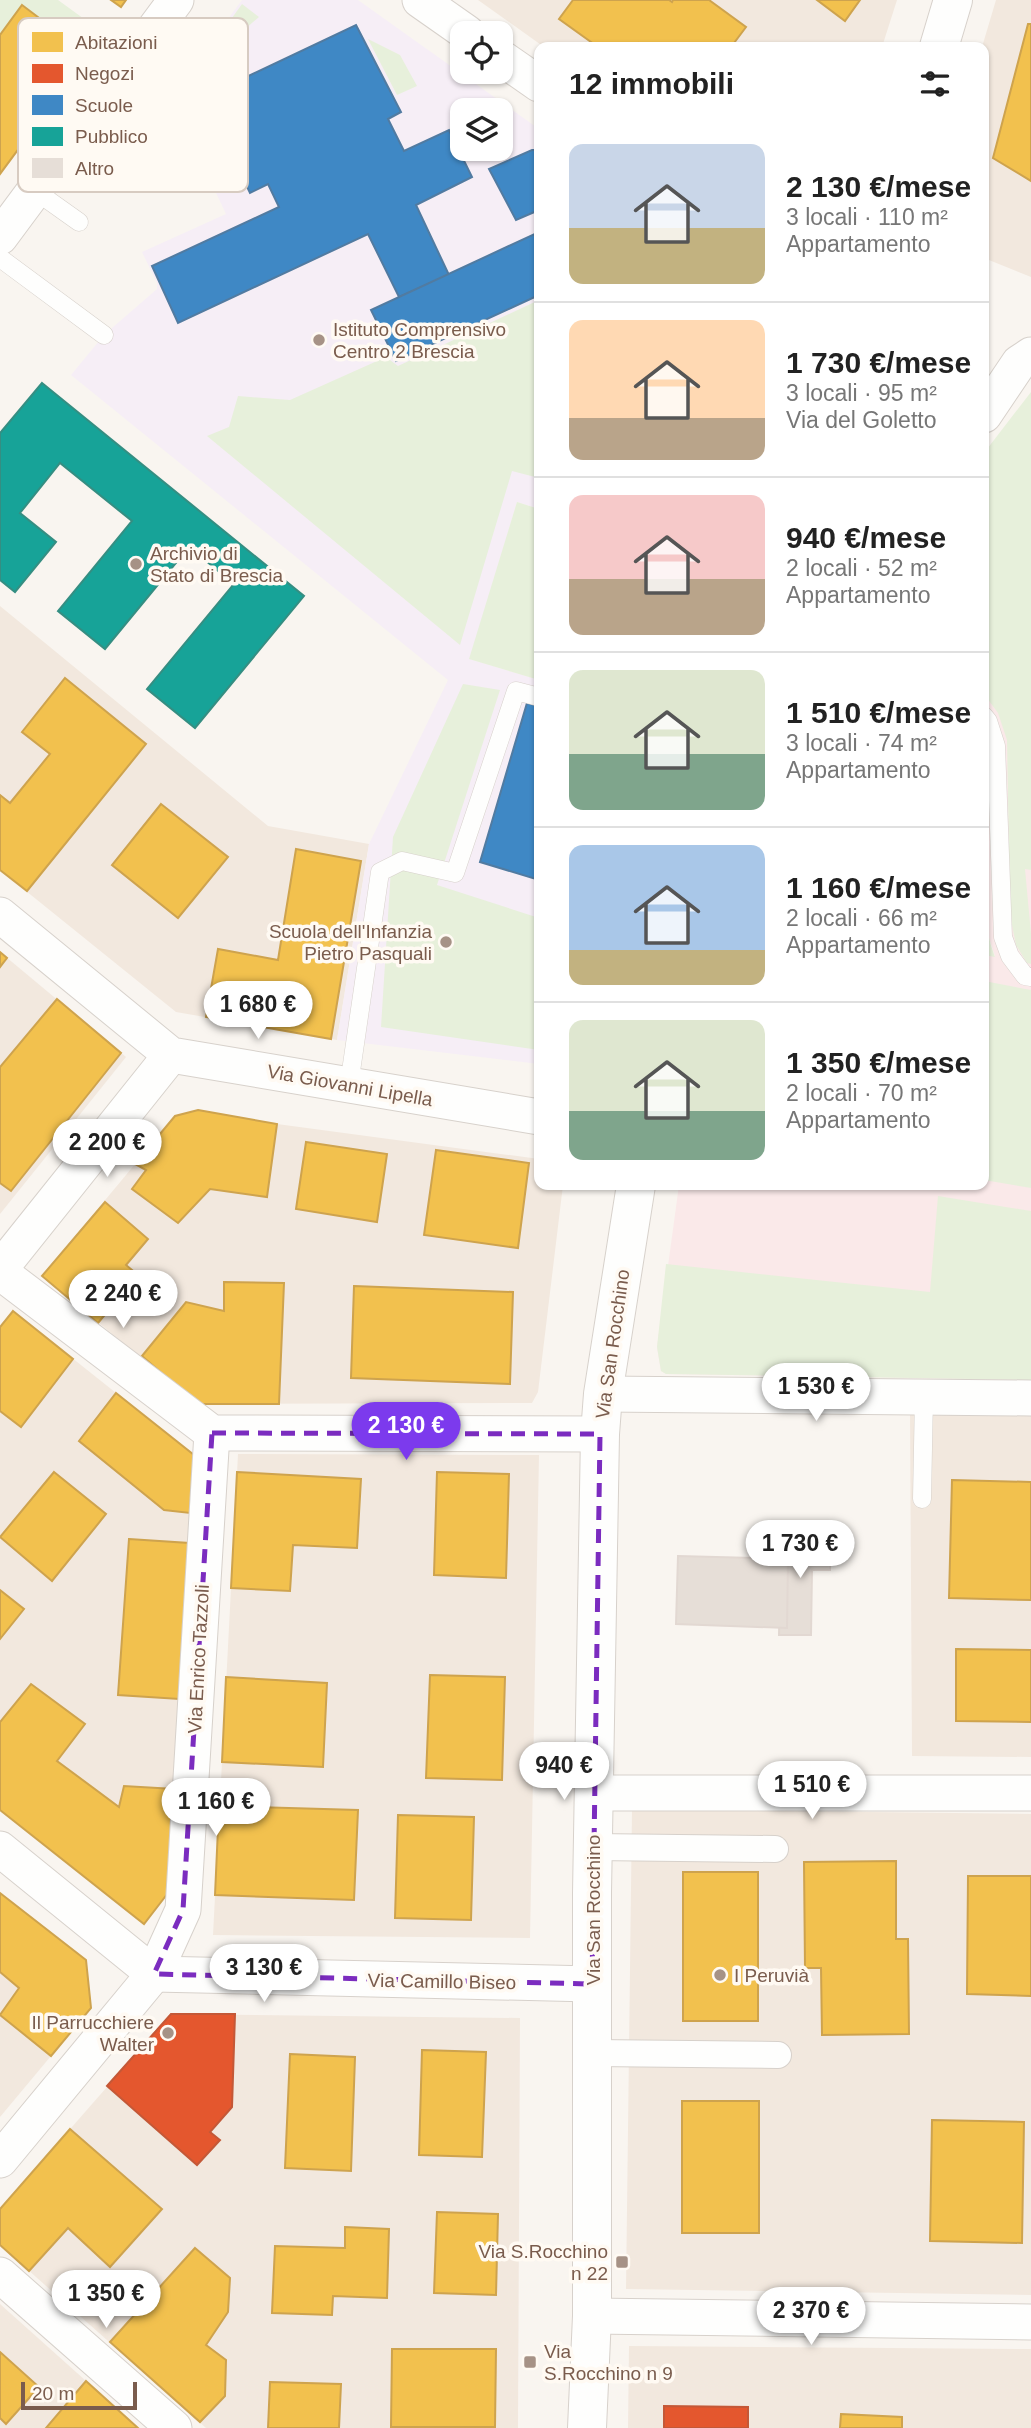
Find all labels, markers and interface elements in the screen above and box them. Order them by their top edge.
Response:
legend [18,18,248,192]
map controls [450,21,513,161]
button: locate [450,21,513,84]
text: Abitazioni [75,32,157,53]
text: Negozi [75,63,134,84]
icon: filters [916,65,954,103]
text: 12 immobili [569,67,734,100]
text: Scuole [75,95,133,116]
button: layers [450,98,513,161]
text: Pubblico [75,126,148,147]
text: Altro [75,158,114,179]
text: 2 130 €/mese [786,170,971,203]
icon: home [625,172,709,256]
text: 3 locali · 110 m² [786,204,948,230]
text: Appartamento [786,231,930,257]
place label: Istituto Comprensivo Centro 2 Brescia [333,319,506,362]
marker: Istituto Comprensivo Centro 2 Brescia [311,332,327,348]
text: 1 730 €/mese [786,346,971,379]
icon: home [625,348,709,432]
text: 3 locali · 95 m² [786,380,937,406]
text: Via del Goletto [786,407,936,433]
text: 940 €/mese [786,521,946,554]
icon: home [625,523,709,607]
place label: Archivio di Stato di Brescia [150,543,283,586]
text: 2 locali · 52 m² [786,555,937,581]
marker: Archivio di Stato di Brescia [128,556,144,572]
text: Appartamento [786,582,930,608]
text: 1 510 €/mese [786,696,971,729]
icon: home [625,698,709,782]
text: 3 locali · 74 m² [786,730,937,756]
text: Appartamento [786,757,930,783]
text: 1 160 €/mese [786,871,971,904]
icon: home [625,873,709,957]
text: 2 locali · 66 m² [786,905,937,931]
place label: Scuola dell'Infanzia Pietro Pasquali [269,921,432,964]
text: Appartamento [786,932,930,958]
marker: Scuola dell'Infanzia Pietro Pasquali [438,934,454,950]
pin: 1 680 € [193,982,323,1041]
text: 1 680 € [220,991,296,1017]
text: 1 350 €/mese [786,1046,971,1079]
icon: home [625,1048,709,1132]
street label: Via Giovanni Lipella [266,1061,435,1110]
text: 2 locali · 70 m² [786,1080,937,1106]
text: Appartamento [786,1107,930,1133]
pin: 2 200 € [42,1120,172,1179]
text: 2 200 € [69,1129,145,1155]
street label: Via San Rocchino [592,1268,633,1420]
pin: 2 240 € [58,1270,188,1330]
text: 2 240 € [85,1280,161,1306]
pin: 1 530 € [751,1364,881,1423]
text: 1 530 € [778,1373,854,1399]
pin: 2 130 € [341,1402,471,1462]
text: 2 130 € [368,1412,444,1438]
pin: 1 730 € [735,1520,865,1580]
text: 1 730 € [762,1530,838,1556]
street label: Via Enrico Tazzoli [184,1584,213,1734]
pin: 940 € [515,1742,613,1802]
text: 940 € [535,1752,593,1778]
pin: 1 510 € [747,1762,877,1821]
text: 1 510 € [774,1771,850,1797]
pin: 1 160 € [151,1778,281,1838]
text: 1 160 € [178,1788,254,1814]
street label: Via San Rocchino [583,1835,604,1985]
pin: 3 130 € [199,1944,329,2004]
text: 3 130 € [226,1954,302,1980]
place label: I Peruvià [734,1965,809,1986]
marker: I Peruvià [712,1967,728,1983]
street label: Via Camillo Biseo [368,1970,516,1993]
place label: Il Parrucchiere Walter [32,2012,155,2055]
marker: Il Parrucchiere Walter [160,2025,176,2041]
place label: Via S.Rocchino n 22 [478,2241,608,2284]
marker: Via S.Rocchino n 22 [614,2254,630,2270]
pin: 1 350 € [41,2270,171,2330]
text: 1 350 € [68,2280,144,2306]
pin: 2 370 € [746,2288,876,2347]
text: 2 370 € [773,2297,849,2323]
place label: Via S.Rocchino n 9 [544,2341,673,2384]
marker: Via S.Rocchino n 9 [522,2354,538,2370]
scale bar [21,2379,136,2411]
text: 20 m [32,2383,74,2404]

